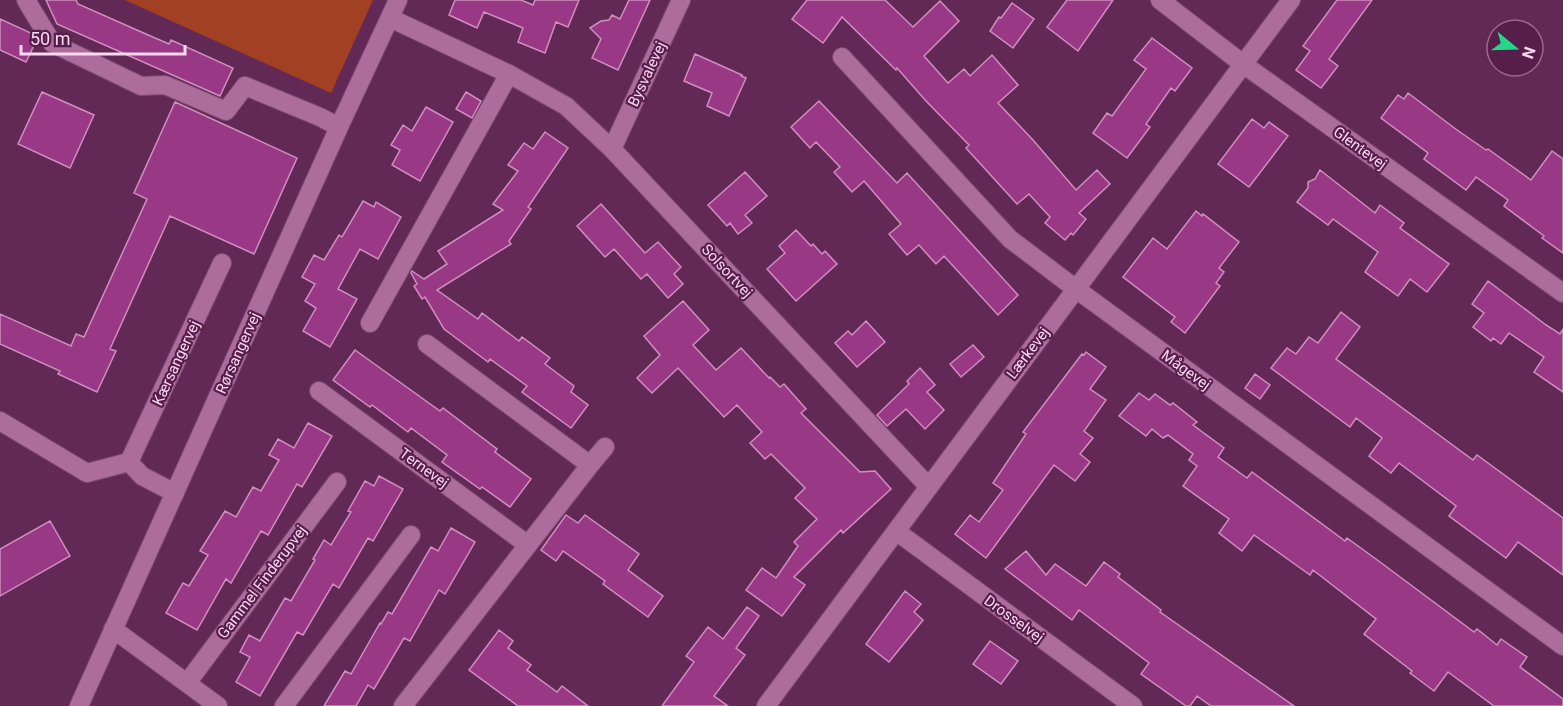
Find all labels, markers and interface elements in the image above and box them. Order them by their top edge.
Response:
scale bar [21,18,184,56]
north arrow [1485,18,1545,78]
text: 50 m [30,28,70,49]
street label: Bysvalevej [624,39,670,109]
text: N [1518,44,1540,61]
street label: Glentevej [1330,123,1390,173]
street label: Solsortvej [698,241,756,301]
street label: Rørsangervej [212,309,264,397]
street label: Kærsangervej [148,318,204,408]
street label: Lærkevej [1003,324,1053,382]
street label: Mågevej [1158,346,1214,394]
street label: Ternevej [396,444,452,492]
street label: Gammel Finderupvej [214,522,310,642]
street label: Drosselvej [981,591,1047,647]

